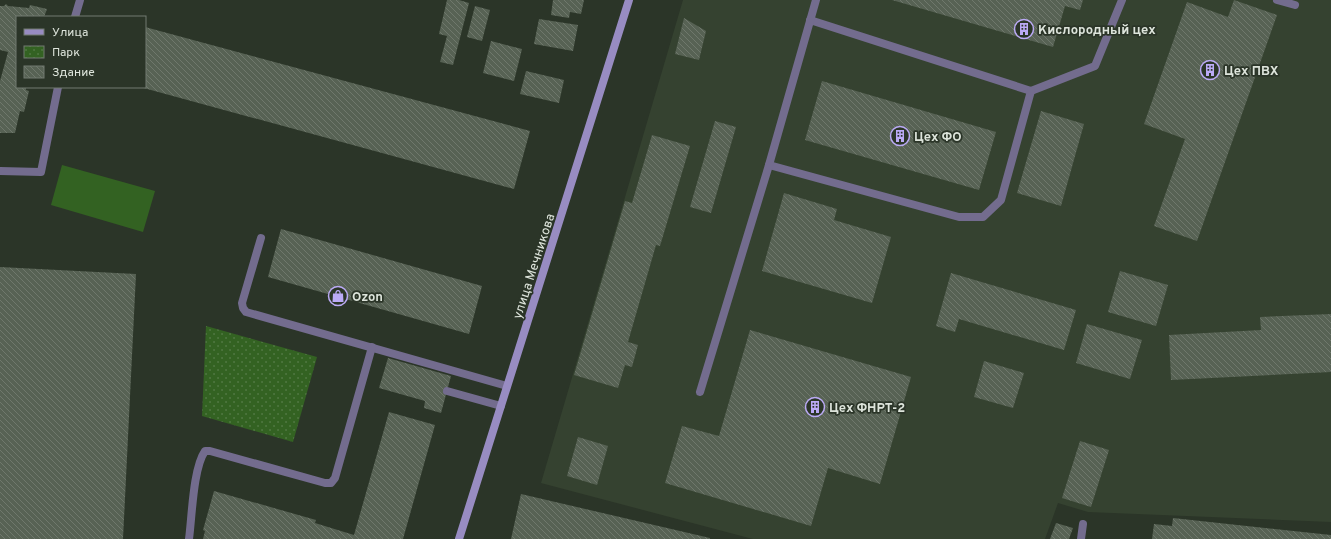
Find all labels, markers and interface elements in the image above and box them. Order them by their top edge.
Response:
legend [16,16,146,88]
building icon: Кислородный цех [1013,18,1035,40]
place label: Кислородный цех [1038,23,1156,39]
text: Улица [52,25,88,41]
text: Парк [52,45,80,61]
building icon: Цех ПВХ [1199,59,1221,81]
place label: Цех ПВХ [1224,64,1279,80]
text: Здание [52,65,95,81]
building icon: Цех ФО [889,125,911,147]
place label: Цех ФО [914,130,962,146]
street label: улица Мечникова [510,212,559,321]
shop icon: Ozon [327,285,349,307]
place label: Ozon [352,290,383,306]
building icon: Цех ФНРТ-2 [804,396,826,418]
place label: Цех ФНРТ-2 [829,401,905,417]

